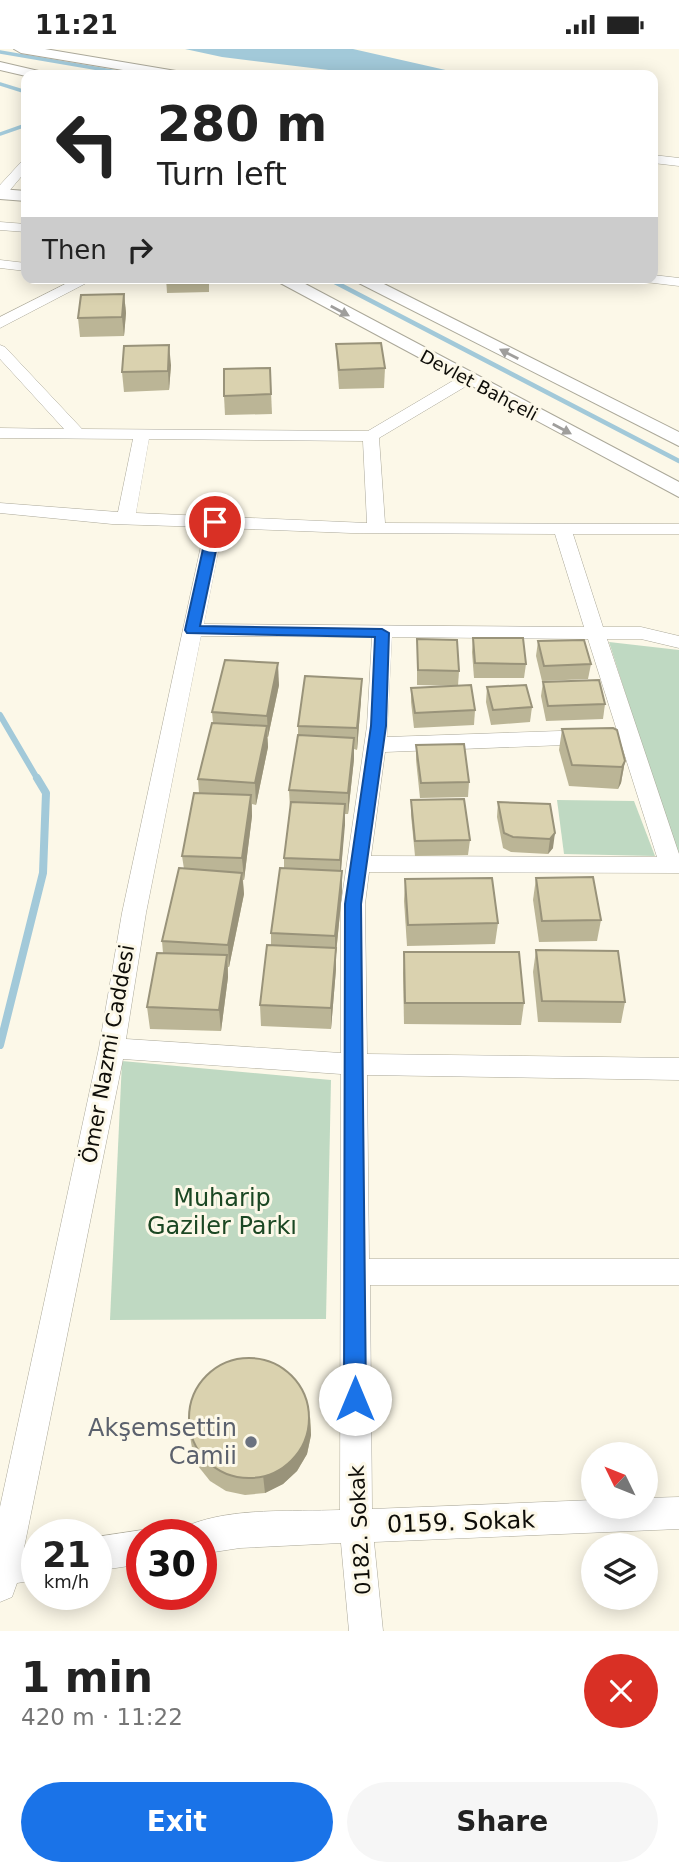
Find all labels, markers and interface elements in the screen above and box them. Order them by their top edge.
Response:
text: 11:21 [35,10,118,40]
text: 280 m [157,96,327,153]
icon: left [42,98,133,189]
text: Turn left [157,155,287,193]
icon: right [121,231,159,269]
text: Then [42,235,107,265]
one-way arrow [330,305,350,317]
street label: Devlet Bahçeli [417,345,541,425]
one-way arrow [499,348,519,359]
one-way arrow [552,424,572,435]
pin [185,492,245,552]
icon: arrive [196,503,234,541]
street label: Ömer Nazmi Caddesi [76,943,139,1165]
park label: Muharip Gaziler Parkı [147,1184,297,1240]
position arrow [318,1362,392,1436]
place label: Akşemsettin Camii [88,1414,237,1470]
marker: Akşemsettin Camii [243,1434,259,1450]
north arrow [581,1442,658,1519]
map controls [581,1442,658,1610]
street label: 0182. Sokak [345,1464,375,1595]
street label: 0159. Sokak [386,1505,536,1539]
speed limit sign: 30 [126,1519,217,1610]
button: layers [581,1533,658,1610]
text: 21 [42,1535,91,1575]
text: km/h [44,1571,89,1592]
text: 1 min [21,1653,153,1702]
button: close [584,1654,658,1728]
text: 420 m · 11:22 [21,1704,183,1730]
button: Exit [21,1782,333,1862]
button: Share [347,1782,658,1862]

